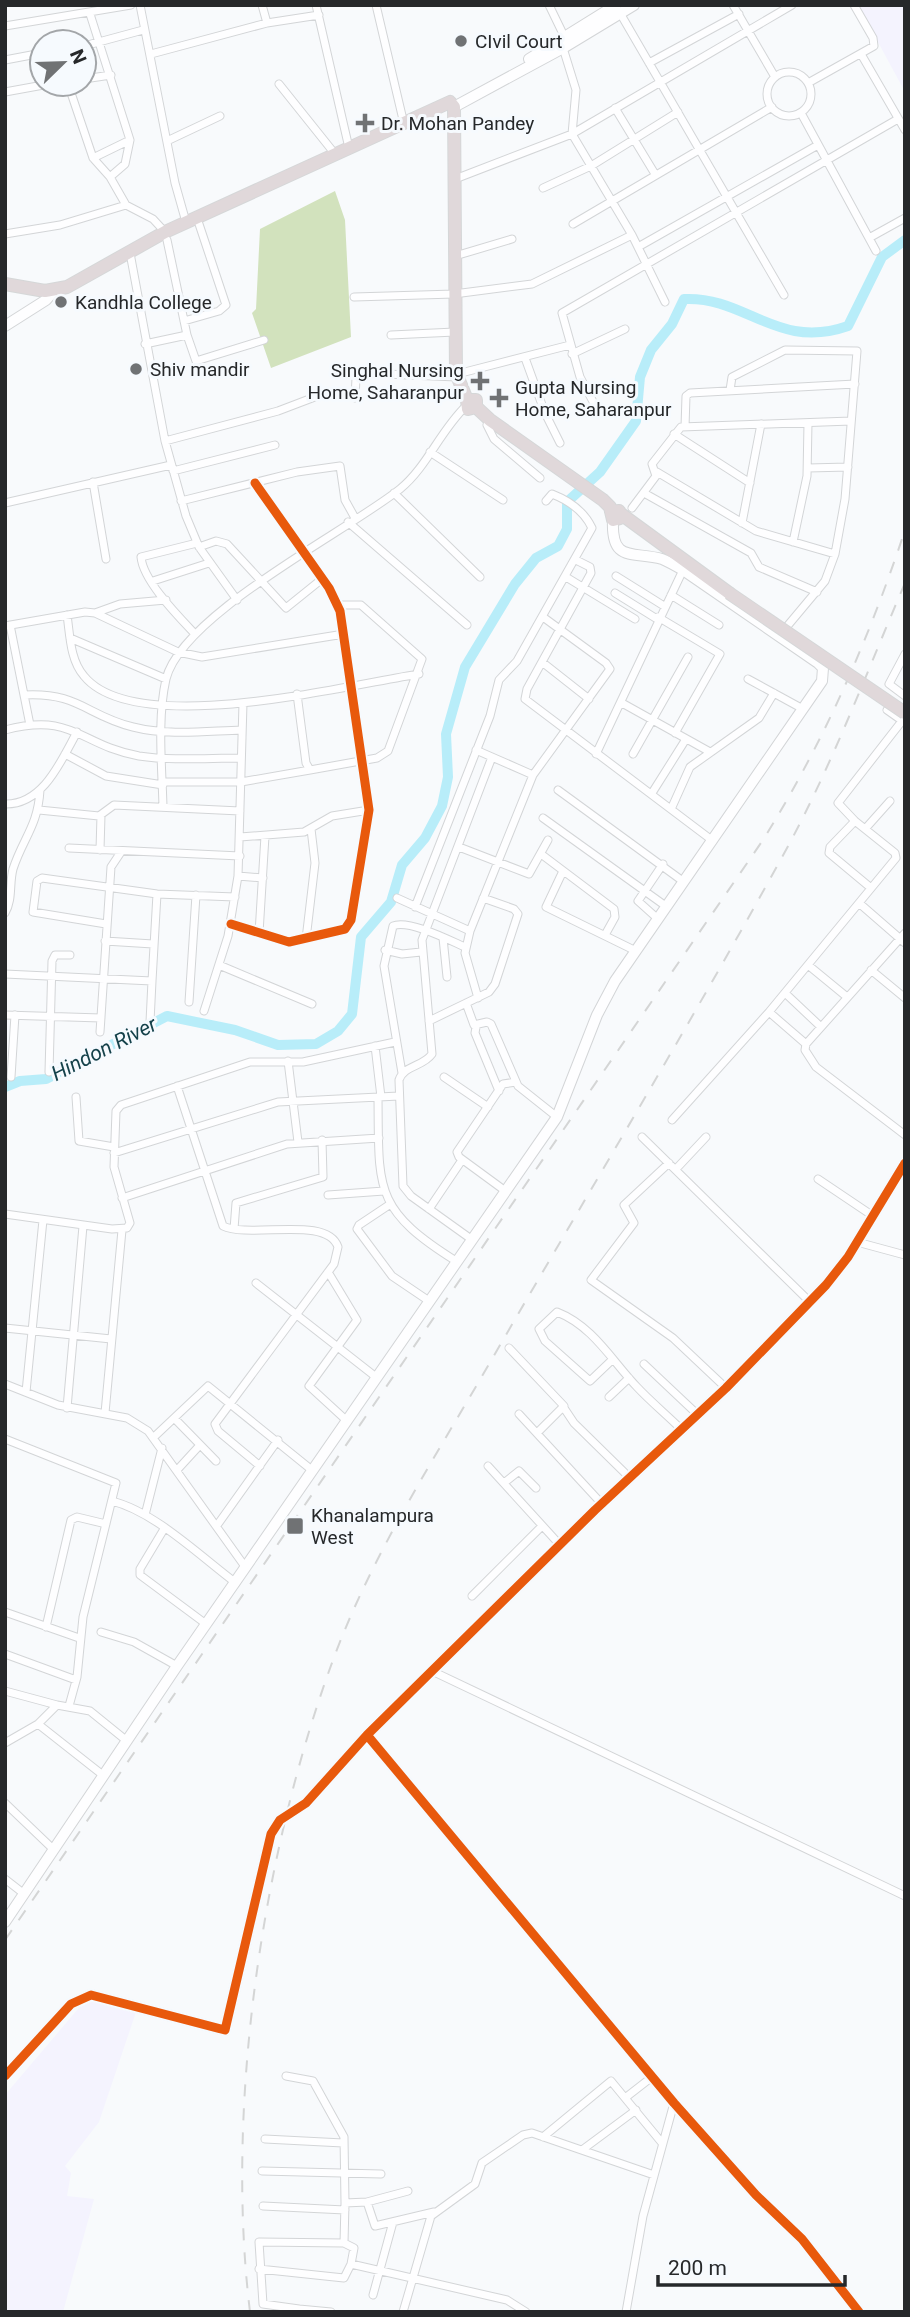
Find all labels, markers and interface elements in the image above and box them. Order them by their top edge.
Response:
north arrow [28,28,98,98]
place label: CIvil Court [475,30,563,53]
marker: CIvil Court [453,33,469,49]
text: N [65,46,91,67]
place label: Dr. Mohan Pandey [381,112,534,135]
marker: Dr. Mohan Pandey [355,113,375,133]
place label: Kandhla College [75,291,212,314]
marker: Kandhla College [53,294,69,310]
place label: Shiv mandir [150,358,250,381]
place label: Singhal Nursing Home, Saharanpur [308,359,465,404]
marker: Shiv mandir [128,361,144,377]
marker: Singhal Nursing Home, Saharanpur [470,371,490,391]
place label: Gupta Nursing Home, Saharanpur [515,376,672,421]
marker: Gupta Nursing Home, Saharanpur [489,388,509,408]
water label: Hindon River [47,1012,162,1086]
place label: Khanalampura West [311,1504,434,1549]
marker: Khanalampura West [285,1516,305,1536]
scale bar [658,2244,845,2288]
text: 200 m [668,2256,727,2280]

